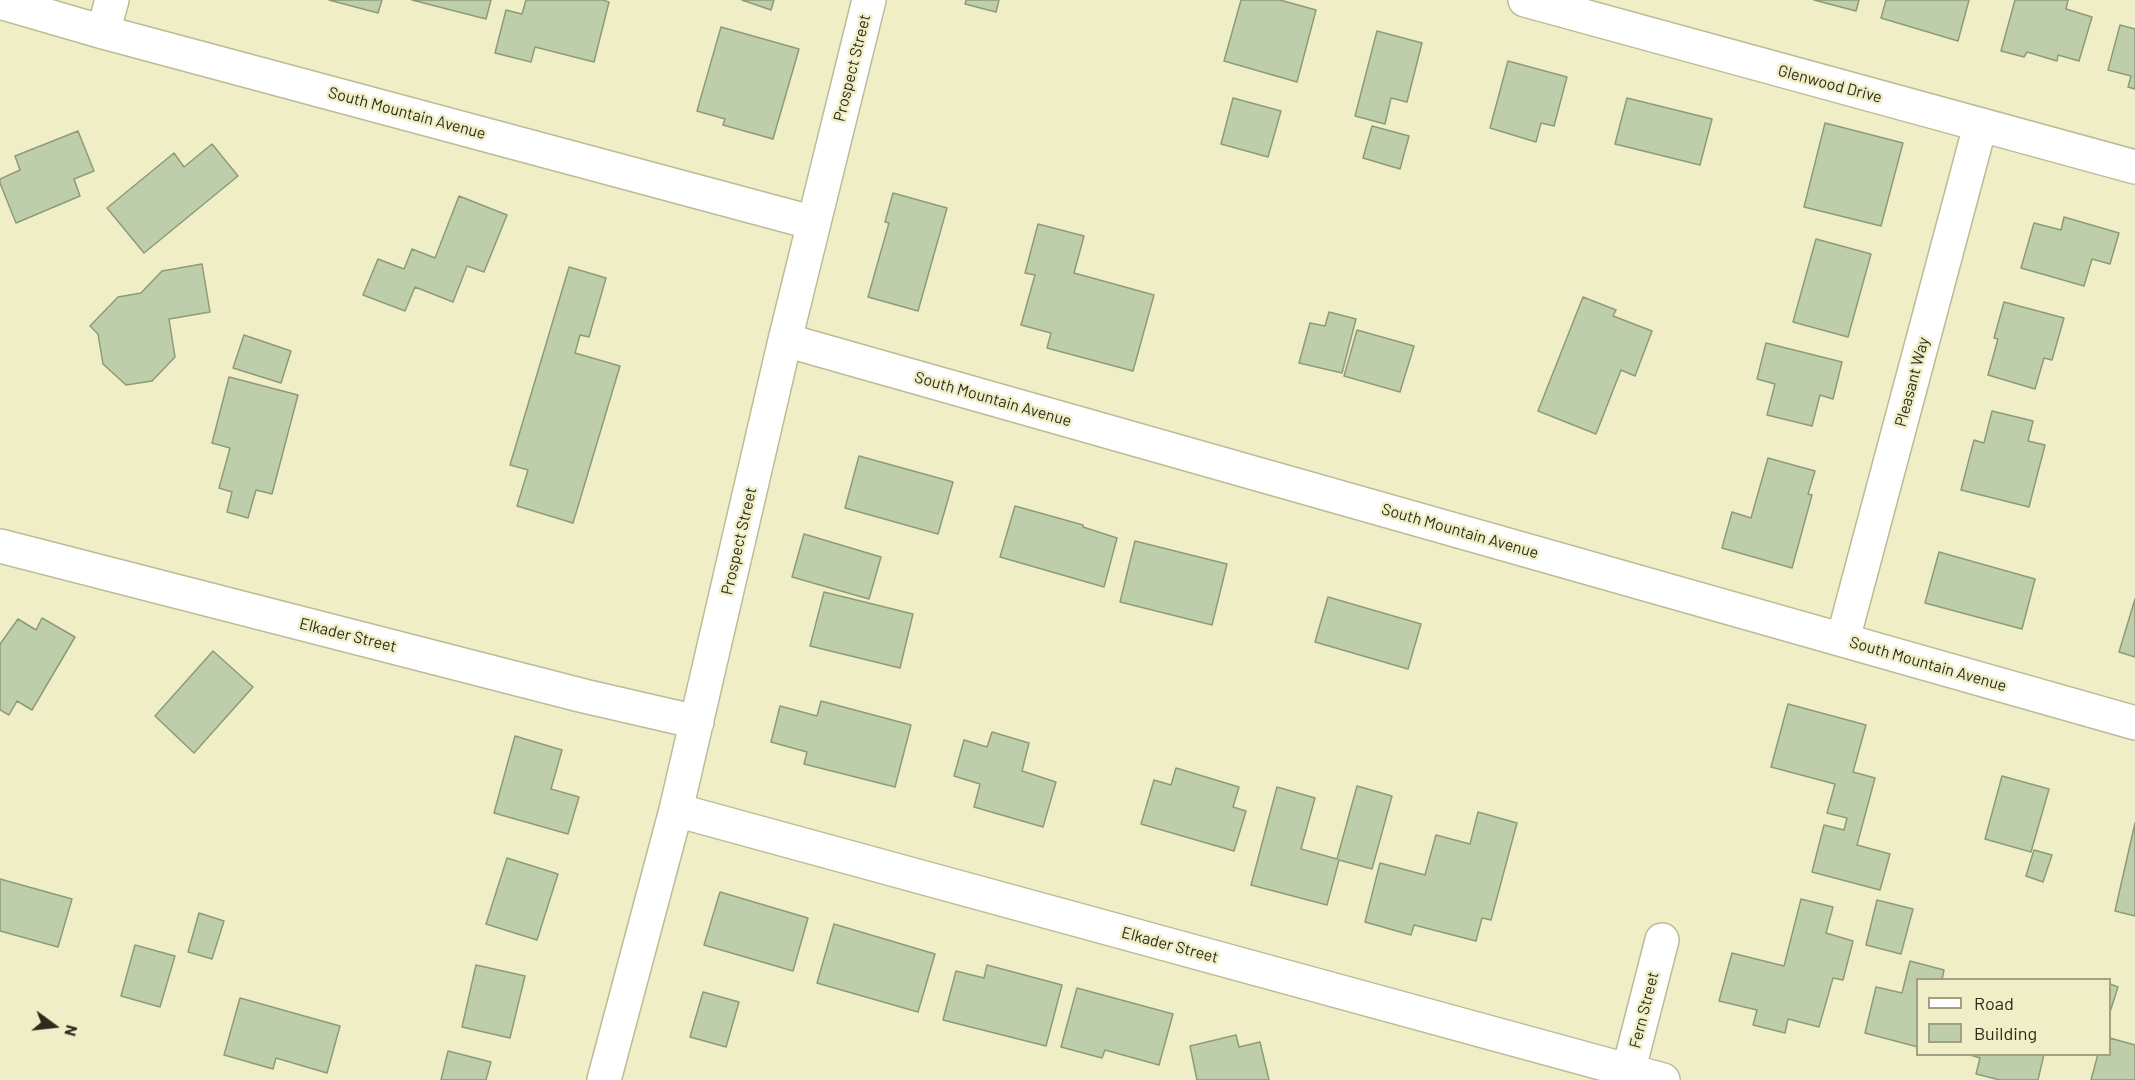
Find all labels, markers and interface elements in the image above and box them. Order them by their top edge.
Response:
street label: Prospect Street [829,12,875,124]
street label: Glenwood Drive [1776,61,1884,107]
street label: South Mountain Avenue [326,83,488,143]
street label: Pleasant Way [1891,335,1933,429]
street label: South Mountain Avenue [912,367,1074,431]
street label: Prospect Street [717,485,761,597]
street label: South Mountain Avenue [1379,499,1541,563]
street label: Elkader Street [297,614,399,656]
street label: South Mountain Avenue [1847,632,2009,696]
street label: Elkader Street [1120,923,1220,967]
street label: Fern Street [1625,970,1663,1050]
legend [1916,978,2111,1056]
text: Road [1974,992,2014,1014]
north arrow [24,996,84,1056]
text: Building [1974,1022,2037,1044]
text: N [61,1023,82,1038]

